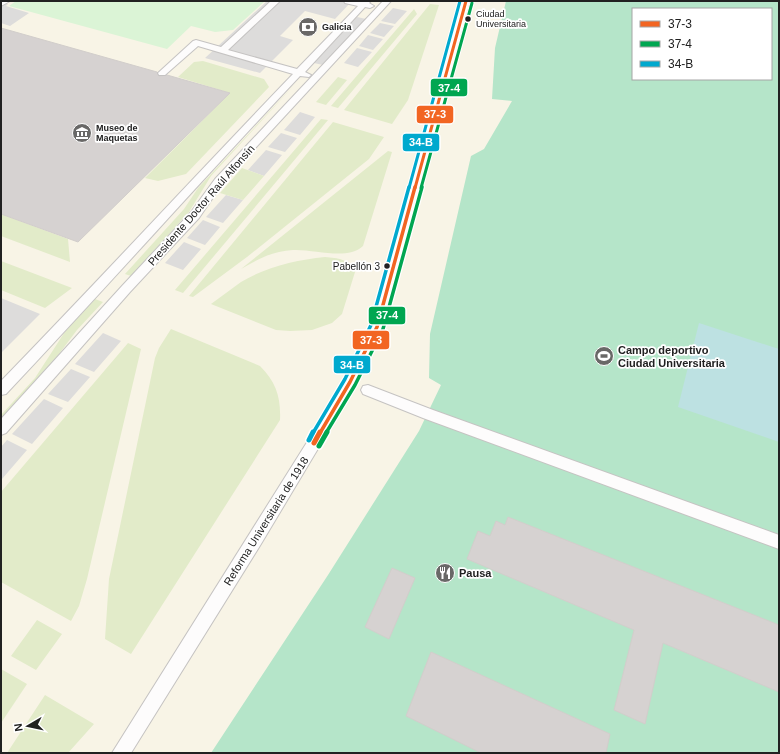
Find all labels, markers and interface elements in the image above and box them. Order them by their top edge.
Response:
legend [632,8,772,80]
place label: Ciudad Universitaria [476,9,526,29]
marker: Ciudad Universitaria [463,14,473,24]
bank icon: Galicia [297,16,319,38]
text: 37-3 [668,17,692,31]
place label: Galicia [322,22,353,32]
text: 37-4 [668,37,692,51]
text: 34-B [668,57,693,71]
line badge: 37-4 [430,78,468,97]
text: 37-4 [438,82,461,94]
line badge: 37-3 [416,105,454,124]
text: 37-3 [424,108,446,120]
museum icon: Museo de Maquetas [71,122,93,144]
place label: Museo de Maquetas [96,123,138,143]
line badge: 34-B [402,133,440,152]
text: 34-B [409,136,433,148]
street label: Presidente Doctor Raúl Alfonsín [145,142,257,268]
place label: Pabellón 3 [333,261,380,272]
marker: Pabellón 3 [382,261,392,271]
line badge: 37-4 [368,306,406,325]
text: 37-4 [376,309,399,321]
line badge: 37-3 [352,330,390,350]
text: 37-3 [360,334,382,346]
place label: Campo deportivo Ciudad Universitaria [618,344,726,369]
sports icon: Campo deportivo Ciudad Universitaria [593,345,615,367]
line badge: 34-B [333,355,371,374]
text: 34-B [340,359,364,371]
street label: Reforma Universitaria de 1918 [221,455,311,587]
restaurant icon: Pausa [434,562,456,584]
place label: Pausa [459,567,492,579]
north arrow [8,706,48,746]
text: N [12,723,25,732]

